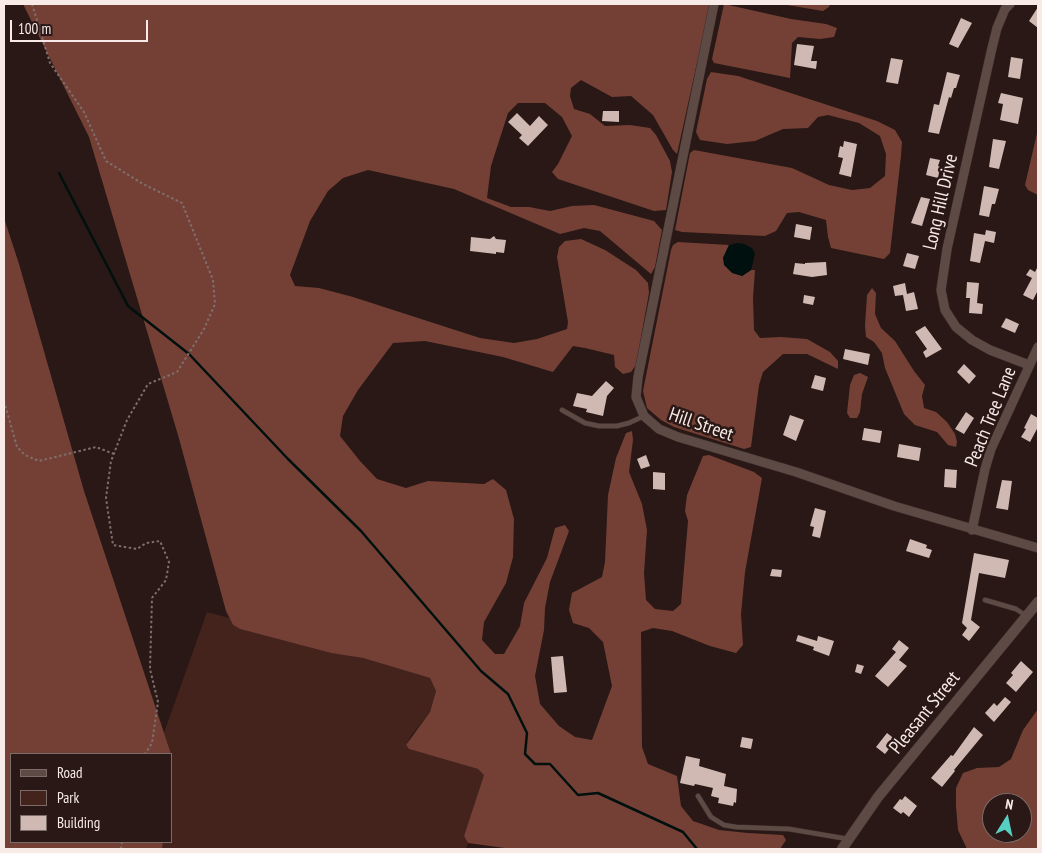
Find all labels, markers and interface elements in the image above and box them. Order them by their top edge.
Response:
scale bar [12,10,150,42]
text: 100 m [18,19,51,38]
street label: Long Hill Drive [919,152,963,252]
street label: Peach Tree Lane [961,364,1021,470]
street label: Hill Street [666,403,736,447]
street label: Pleasant Street [885,667,965,759]
legend [10,753,172,843]
text: Road [57,763,83,782]
text: Park [57,788,79,807]
north arrow [982,793,1032,843]
text: N [1004,795,1015,814]
text: Building [57,813,100,832]

